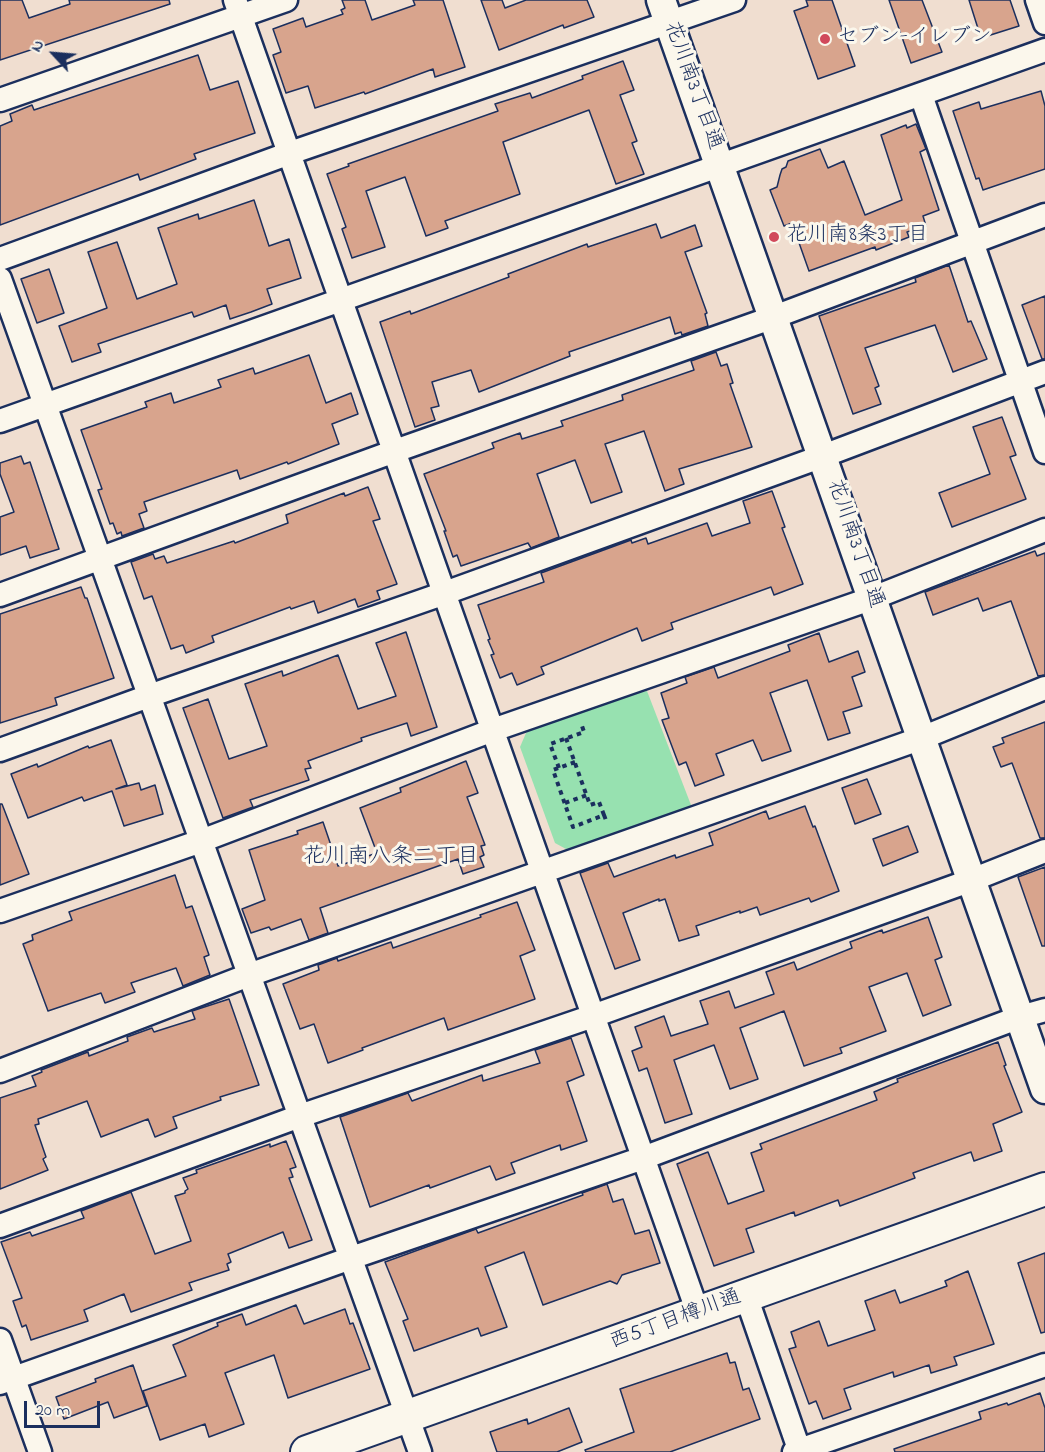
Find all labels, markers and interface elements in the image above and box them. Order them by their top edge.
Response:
street label: 花川南3丁目通 [657,18,727,154]
north arrow [24,24,84,84]
place label: セブン-イレブン [837,26,992,52]
marker: セブン-イレブン [818,32,832,46]
text: N [25,36,51,56]
place label: 花川南8条3丁目 [786,224,929,250]
marker: 花川南8条3丁目 [767,230,781,244]
street label: 花川南3丁目通 [820,476,888,612]
district label: 花川南八条二丁目 [303,845,479,871]
street label: 西5丁目樽川通 [607,1286,745,1356]
scale bar [27,1389,104,1427]
text: 20 m [35,1398,70,1424]

